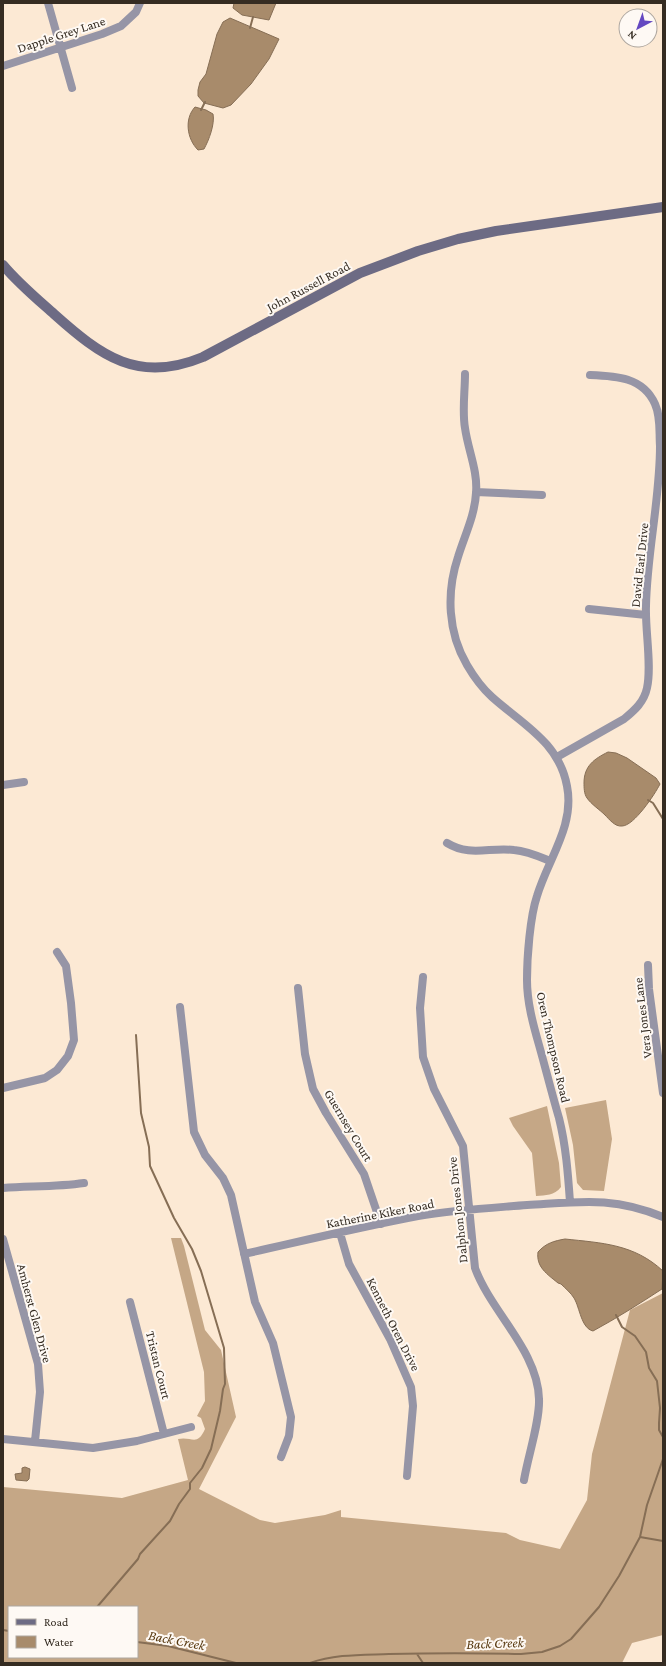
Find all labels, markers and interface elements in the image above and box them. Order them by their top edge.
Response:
north arrow [618,8,658,48]
street label: Dapple Grey Lane [15,13,107,56]
text: N [624,28,638,43]
street label: John Russell Road [263,258,353,315]
street label: David Earl Drive [628,522,651,608]
street label: Vera Jones Lane [630,976,655,1059]
street label: Oren Thompson Road [533,990,574,1104]
street label: Guernsey Court [321,1086,376,1165]
street label: Dalphon Jones Drive [444,1156,471,1264]
street label: Katherine Kiker Road [325,1196,435,1231]
street label: Amherst Glen Drive [14,1262,55,1365]
street label: Kenneth Oren Drive [364,1275,424,1374]
street label: Tristan Court [143,1329,174,1401]
legend [8,1606,138,1658]
text: Road [44,1615,69,1629]
water label: Back Creek [147,1627,208,1654]
water label: Back Creek [466,1634,525,1652]
text: Water [44,1635,74,1649]

